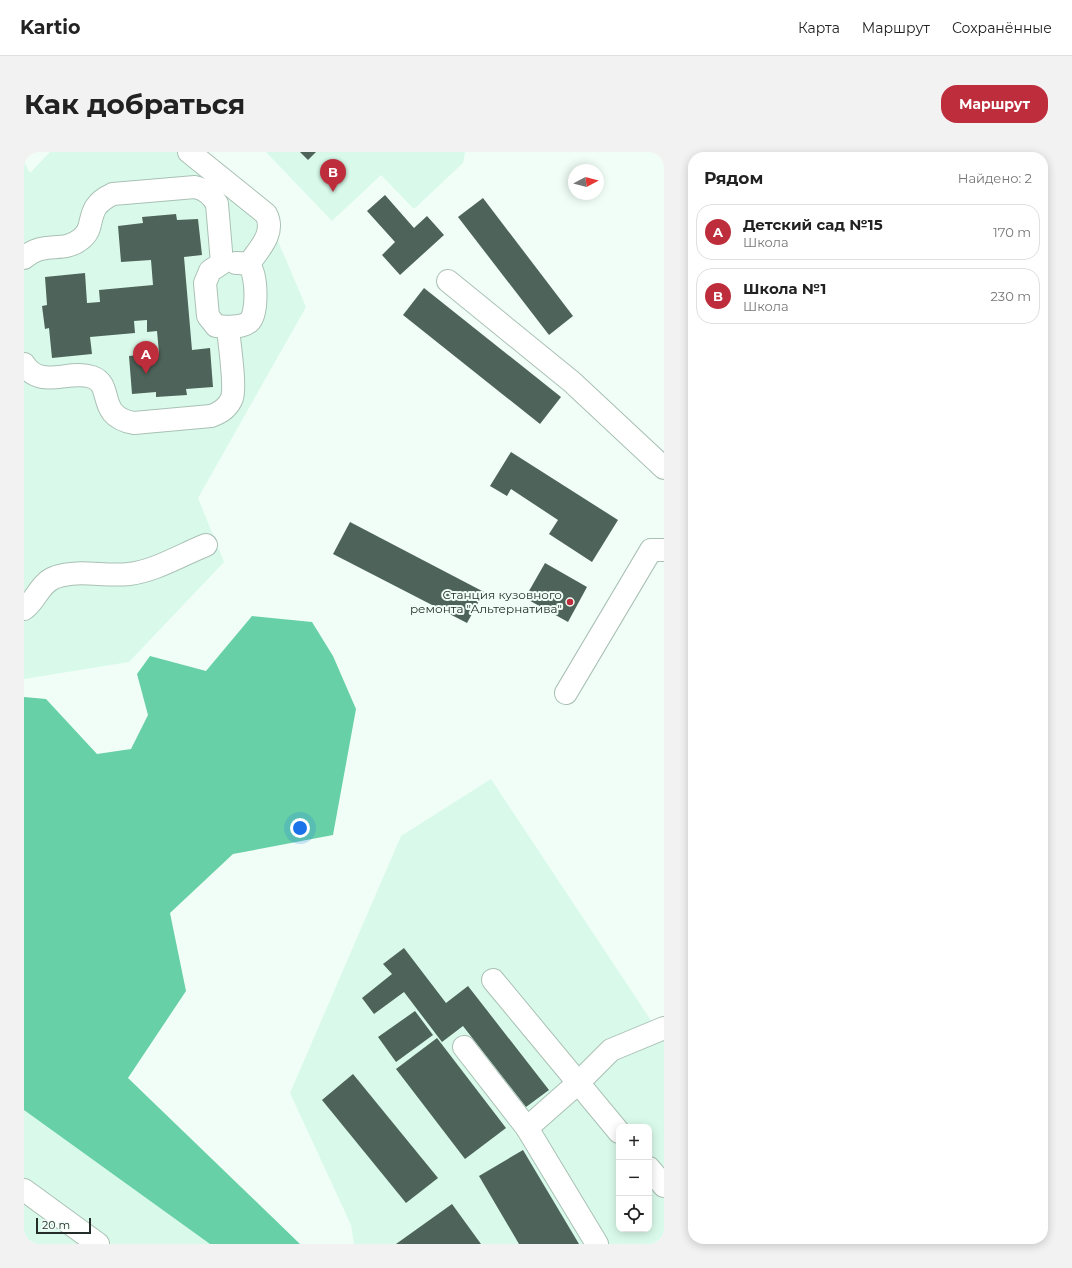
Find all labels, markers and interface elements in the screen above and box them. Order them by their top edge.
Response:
text: Kartio [20,16,80,39]
text: Карта [798,19,840,37]
text: Маршрут [862,19,930,37]
text: Сохранённые [952,19,1052,37]
button: Маршрут [941,85,1048,123]
text: Как добраться [24,87,245,121]
pin: B [320,159,346,192]
north arrow [568,164,604,200]
text: Рядом [704,168,763,188]
text: Найдено: 2 [958,170,1032,186]
text: Детский сад №15 [743,215,883,234]
text: A [713,224,723,240]
text: 170 m [993,224,1031,240]
text: Школа [743,234,789,250]
text: Школа №1 [743,279,826,298]
text: B [713,288,723,304]
text: 230 m [990,288,1031,304]
text: Школа [743,298,789,314]
pin: A [133,341,159,374]
place label: Станция кузовного ремонта "Альтернатива" [410,587,562,616]
marker: Станция кузовного ремонта "Альтернатива" [565,597,575,607]
your location [290,818,310,838]
map controls [616,1124,652,1232]
button: + [616,1124,652,1160]
button: − [616,1160,652,1196]
button: locate [616,1196,652,1232]
scale bar [36,1216,91,1235]
text: 20 m [42,1218,70,1232]

